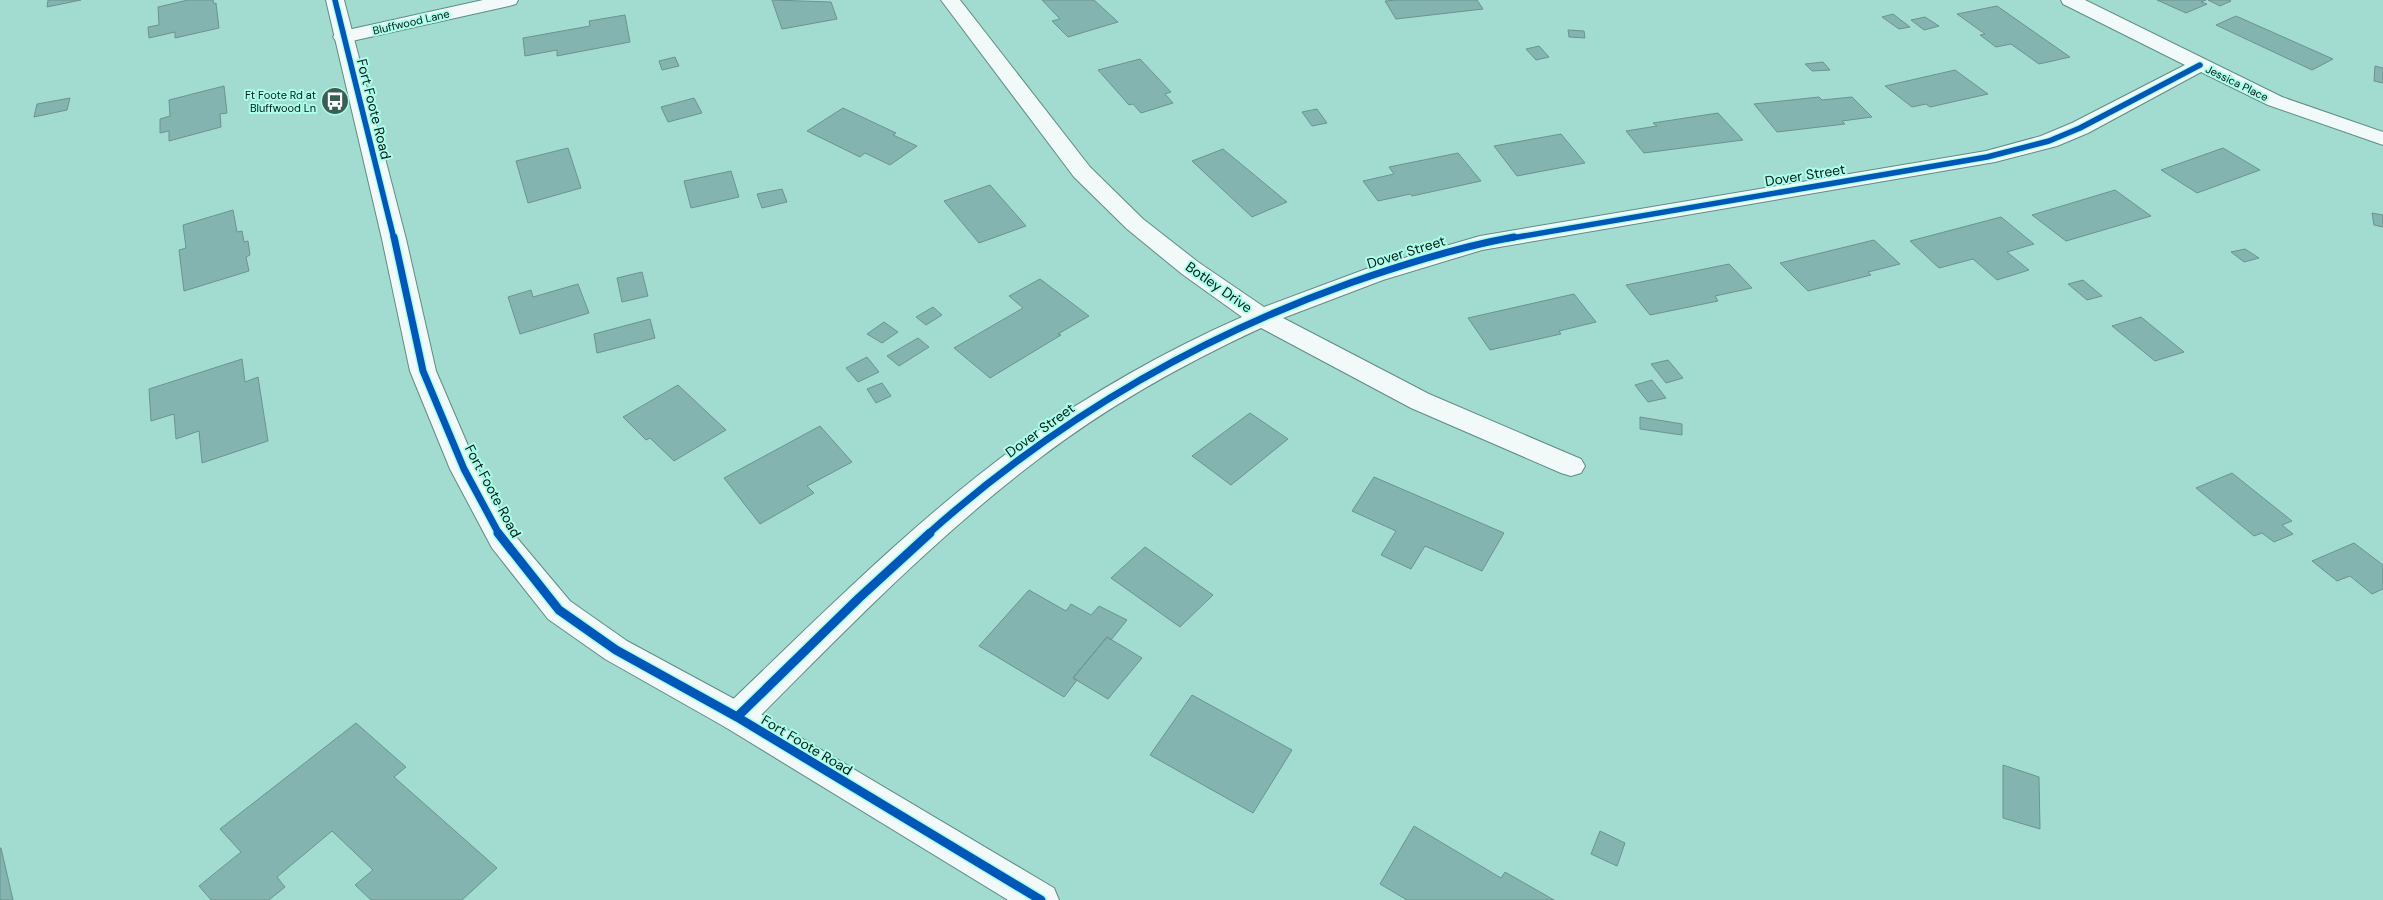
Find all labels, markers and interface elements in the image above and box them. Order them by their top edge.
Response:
street label: Bluffwood Lane [371,6,451,38]
street label: Fort Foote Road [353,57,395,161]
street label: Jessica Place [2203,62,2271,104]
bus stop icon: Ft Foote Rd at Bluffwood Ln [320,86,350,116]
place label: Ft Foote Rd at Bluffwood Ln [245,88,316,115]
street label: Dover Street [1764,160,1846,190]
street label: Dover Street [1365,232,1447,272]
street label: Botley Drive [1182,257,1256,317]
street label: Dover Street [1002,399,1078,461]
street label: Fort Foote Road [461,441,525,541]
street label: Fort Foote Road [758,711,856,779]

